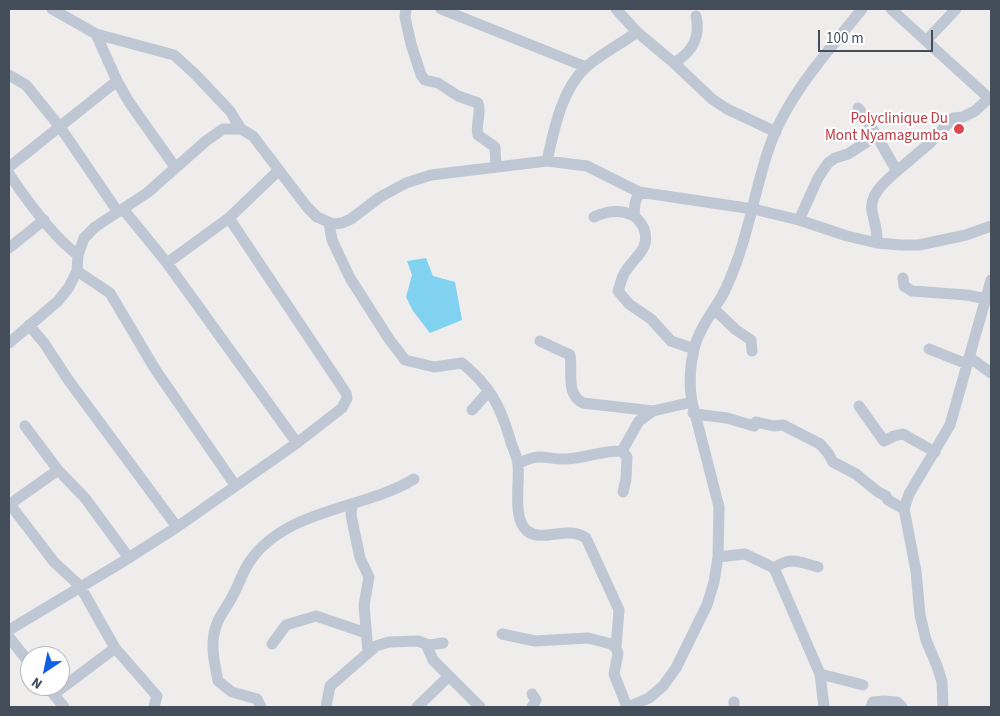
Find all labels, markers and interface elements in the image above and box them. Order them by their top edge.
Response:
scale bar [820,20,935,52]
text: 100 m [826,28,864,49]
place label: Polyclinique Du Mont Nyamagumba [825,111,948,146]
marker: Polyclinique Du Mont Nyamagumba [952,122,966,136]
north arrow [20,646,70,696]
text: N [28,672,47,694]

